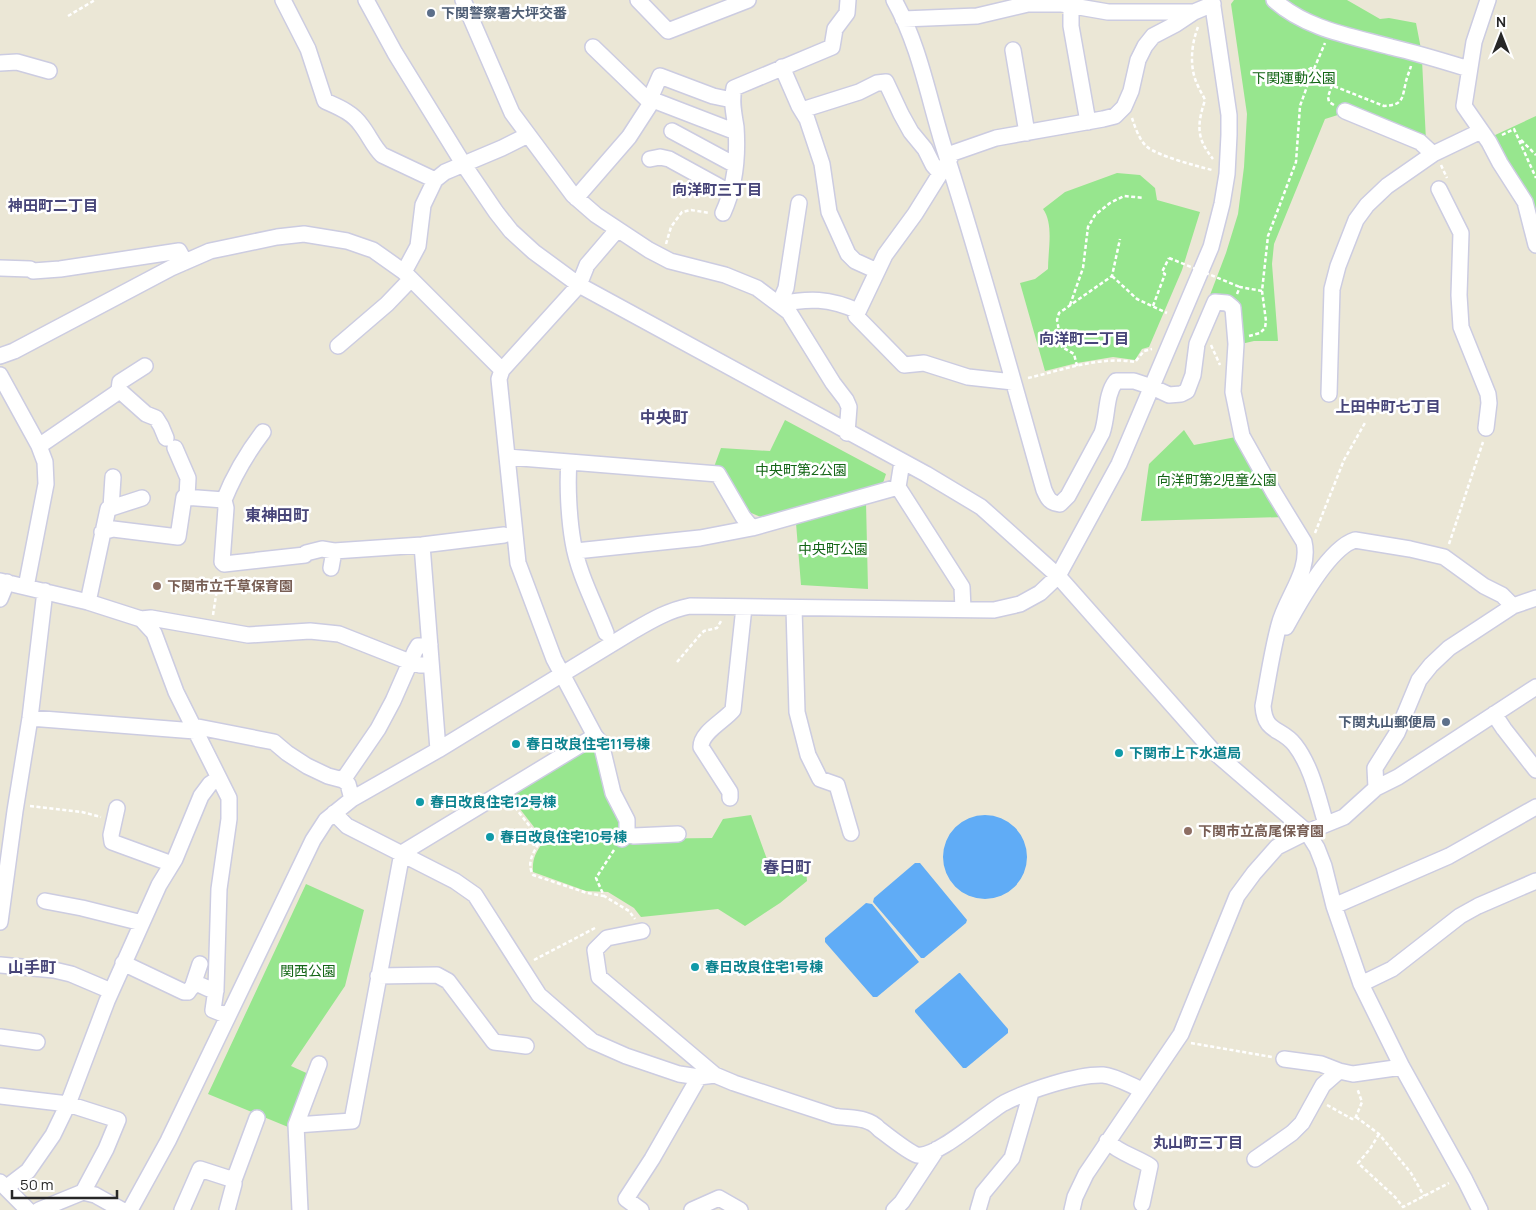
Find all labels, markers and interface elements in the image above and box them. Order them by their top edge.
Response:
place label: 下関警察署大坪交番 [441,3,567,22]
marker: 下関警察署大坪交番 [425,7,437,19]
north arrow [1476,10,1526,60]
text: N [1496,12,1506,31]
park label: 下関運動公園 [1252,68,1336,87]
district label: 向洋町三丁目 [672,179,762,200]
district label: 神田町二丁目 [7,195,98,216]
district label: 向洋町二丁目 [1039,328,1129,349]
district label: 上田中町七丁目 [1335,396,1441,417]
district label: 中央町 [640,406,688,428]
park label: 中央町第2公園 [755,460,847,479]
park label: 向洋町第2児童公園 [1157,470,1277,489]
district label: 東神田町 [245,504,309,526]
park label: 中央町公園 [798,539,868,558]
place label: 下関市立千草保育園 [167,576,293,595]
marker: 下関市立千草保育園 [151,580,163,592]
place label: 下関丸山郵便局 [1338,712,1436,731]
marker: 下関丸山郵便局 [1440,716,1452,728]
place label: 春日改良住宅11号棟 [526,734,650,753]
marker: 春日改良住宅11号棟 [510,738,522,750]
place label: 下関市上下水道局 [1129,743,1241,762]
marker: 下関市上下水道局 [1113,747,1125,759]
place label: 春日改良住宅12号棟 [430,792,556,811]
marker: 春日改良住宅12号棟 [414,796,426,808]
place label: 下関市立高尾保育園 [1198,821,1324,840]
marker: 下関市立高尾保育園 [1182,825,1194,837]
place label: 春日改良住宅10号棟 [500,827,627,846]
marker: 春日改良住宅10号棟 [484,831,496,843]
district label: 春日町 [763,856,811,878]
district label: 山手町 [8,956,56,978]
place label: 春日改良住宅1号棟 [705,957,823,976]
park label: 関西公園 [280,961,336,980]
marker: 春日改良住宅1号棟 [689,961,701,973]
district label: 丸山町三丁目 [1153,1132,1243,1153]
scale bar [12,1168,118,1200]
text: 50 m [20,1174,54,1195]

